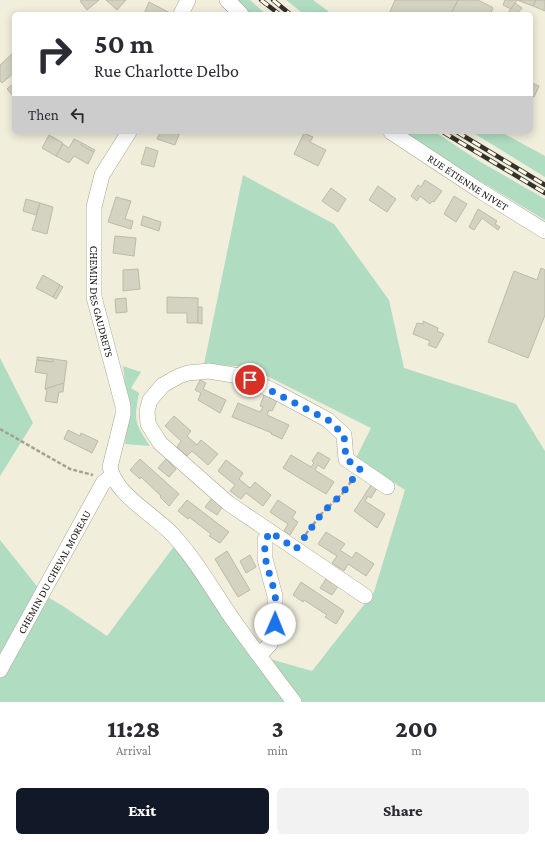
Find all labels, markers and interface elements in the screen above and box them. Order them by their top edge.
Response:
icon: right [28,28,80,80]
text: 50 m [94,28,154,59]
text: Rue Charlotte Delbo [94,61,239,81]
icon: left [67,104,89,126]
text: Then [28,107,59,123]
street label: RUE ÉTIENNE NIVET [425,152,511,213]
street label: CHEMIN DES GAUDRETS [88,246,116,358]
pin [233,363,267,397]
icon: arrive [239,369,261,391]
street label: CHEMIN DU CHEVAL MOREAU [15,508,93,636]
position arrow [254,603,296,645]
text: 11:28 [107,715,160,742]
text: 3 [272,715,284,742]
text: 200 [395,715,438,742]
text: Arrival [116,743,151,758]
text: min [267,743,288,758]
text: m [411,743,422,758]
button: Exit [16,788,269,834]
button: Share [277,788,529,834]

